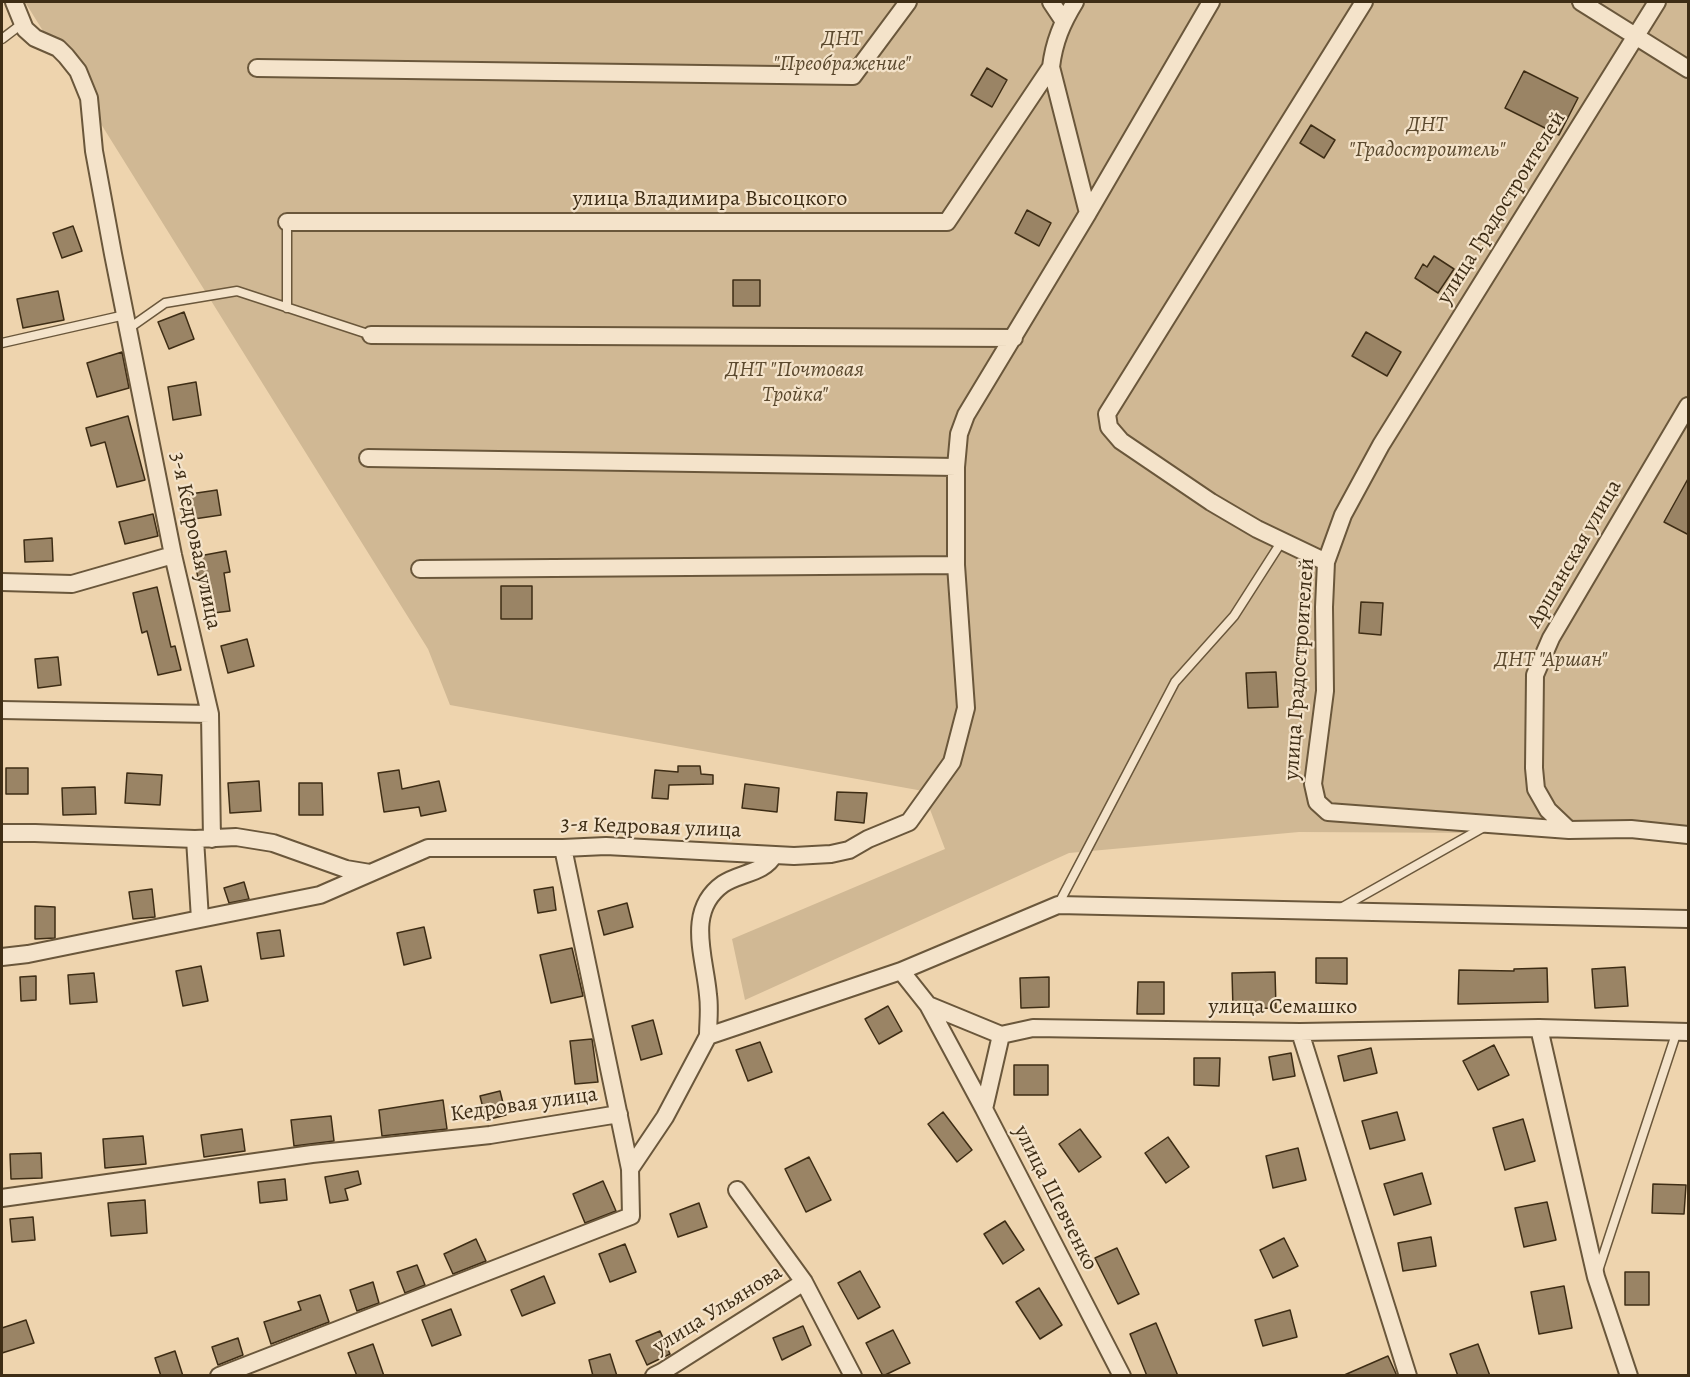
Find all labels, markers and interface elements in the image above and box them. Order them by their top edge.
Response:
park label: ДНТ "Преображение" [773,27,911,78]
street label: улица Градостроителей [1432,107,1572,309]
park label: ДНТ "Градостроитель" [1349,113,1505,164]
street label: улица Владимира Высоцкого [573,187,847,213]
park label: ДНТ "Почтовая Тройка" [726,358,864,410]
street label: 3-я Кедровая улица [163,450,227,632]
street label: Аршанская улица [1522,475,1628,633]
street label: улица Градостроителей [1279,557,1321,781]
park label: ДНТ "Аршан" [1495,648,1607,674]
street label: 3-я Кедровая улица [560,812,742,844]
street label: улица Семашко [1209,995,1357,1021]
street label: Кедровая улица [449,1082,599,1128]
street label: улица Шевченко [1007,1121,1103,1275]
street label: улица Ульянова [648,1260,788,1360]

